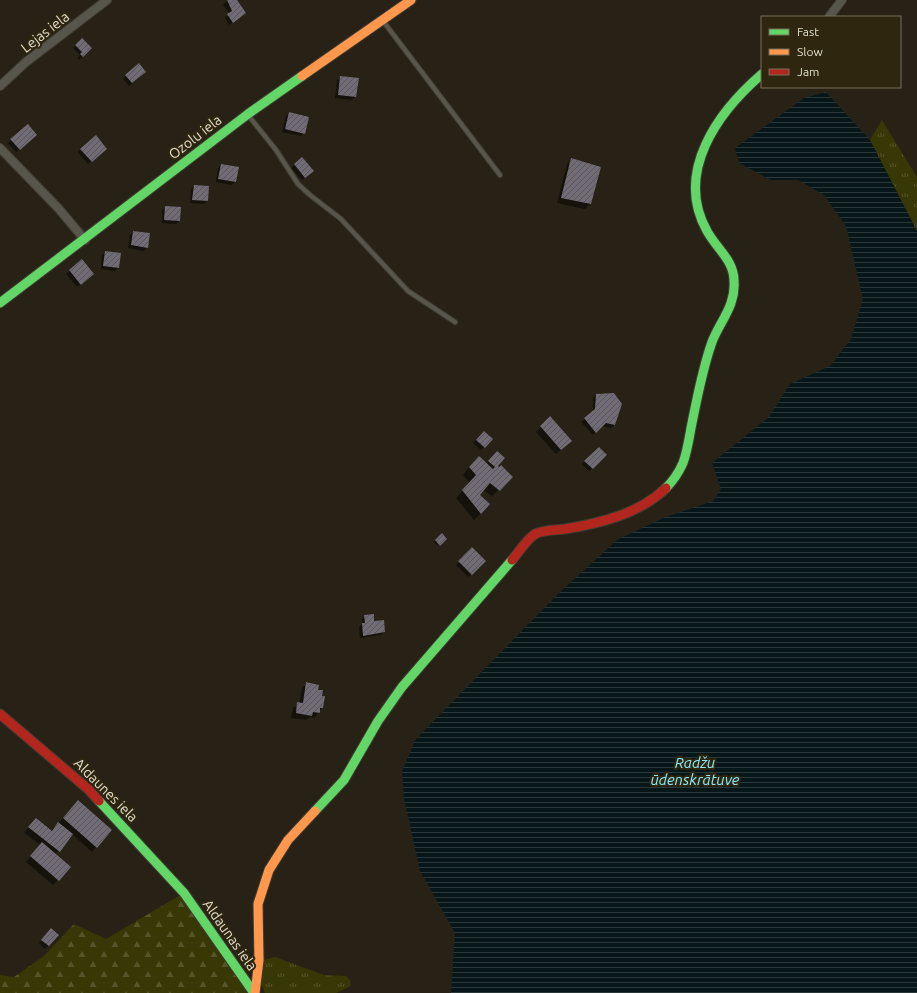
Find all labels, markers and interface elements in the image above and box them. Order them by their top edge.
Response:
street label: Lejas iela [18,8,72,56]
legend [761,16,901,88]
text: Fast [797,25,819,38]
text: Slow [797,45,823,58]
text: Jam [797,65,819,78]
street label: Ozolu iela [166,112,224,162]
water label: Radžu ūdenskrātuve [651,754,740,788]
street label: Aldaunes iela [71,755,141,825]
street label: Aldaunas iela [200,897,260,973]

